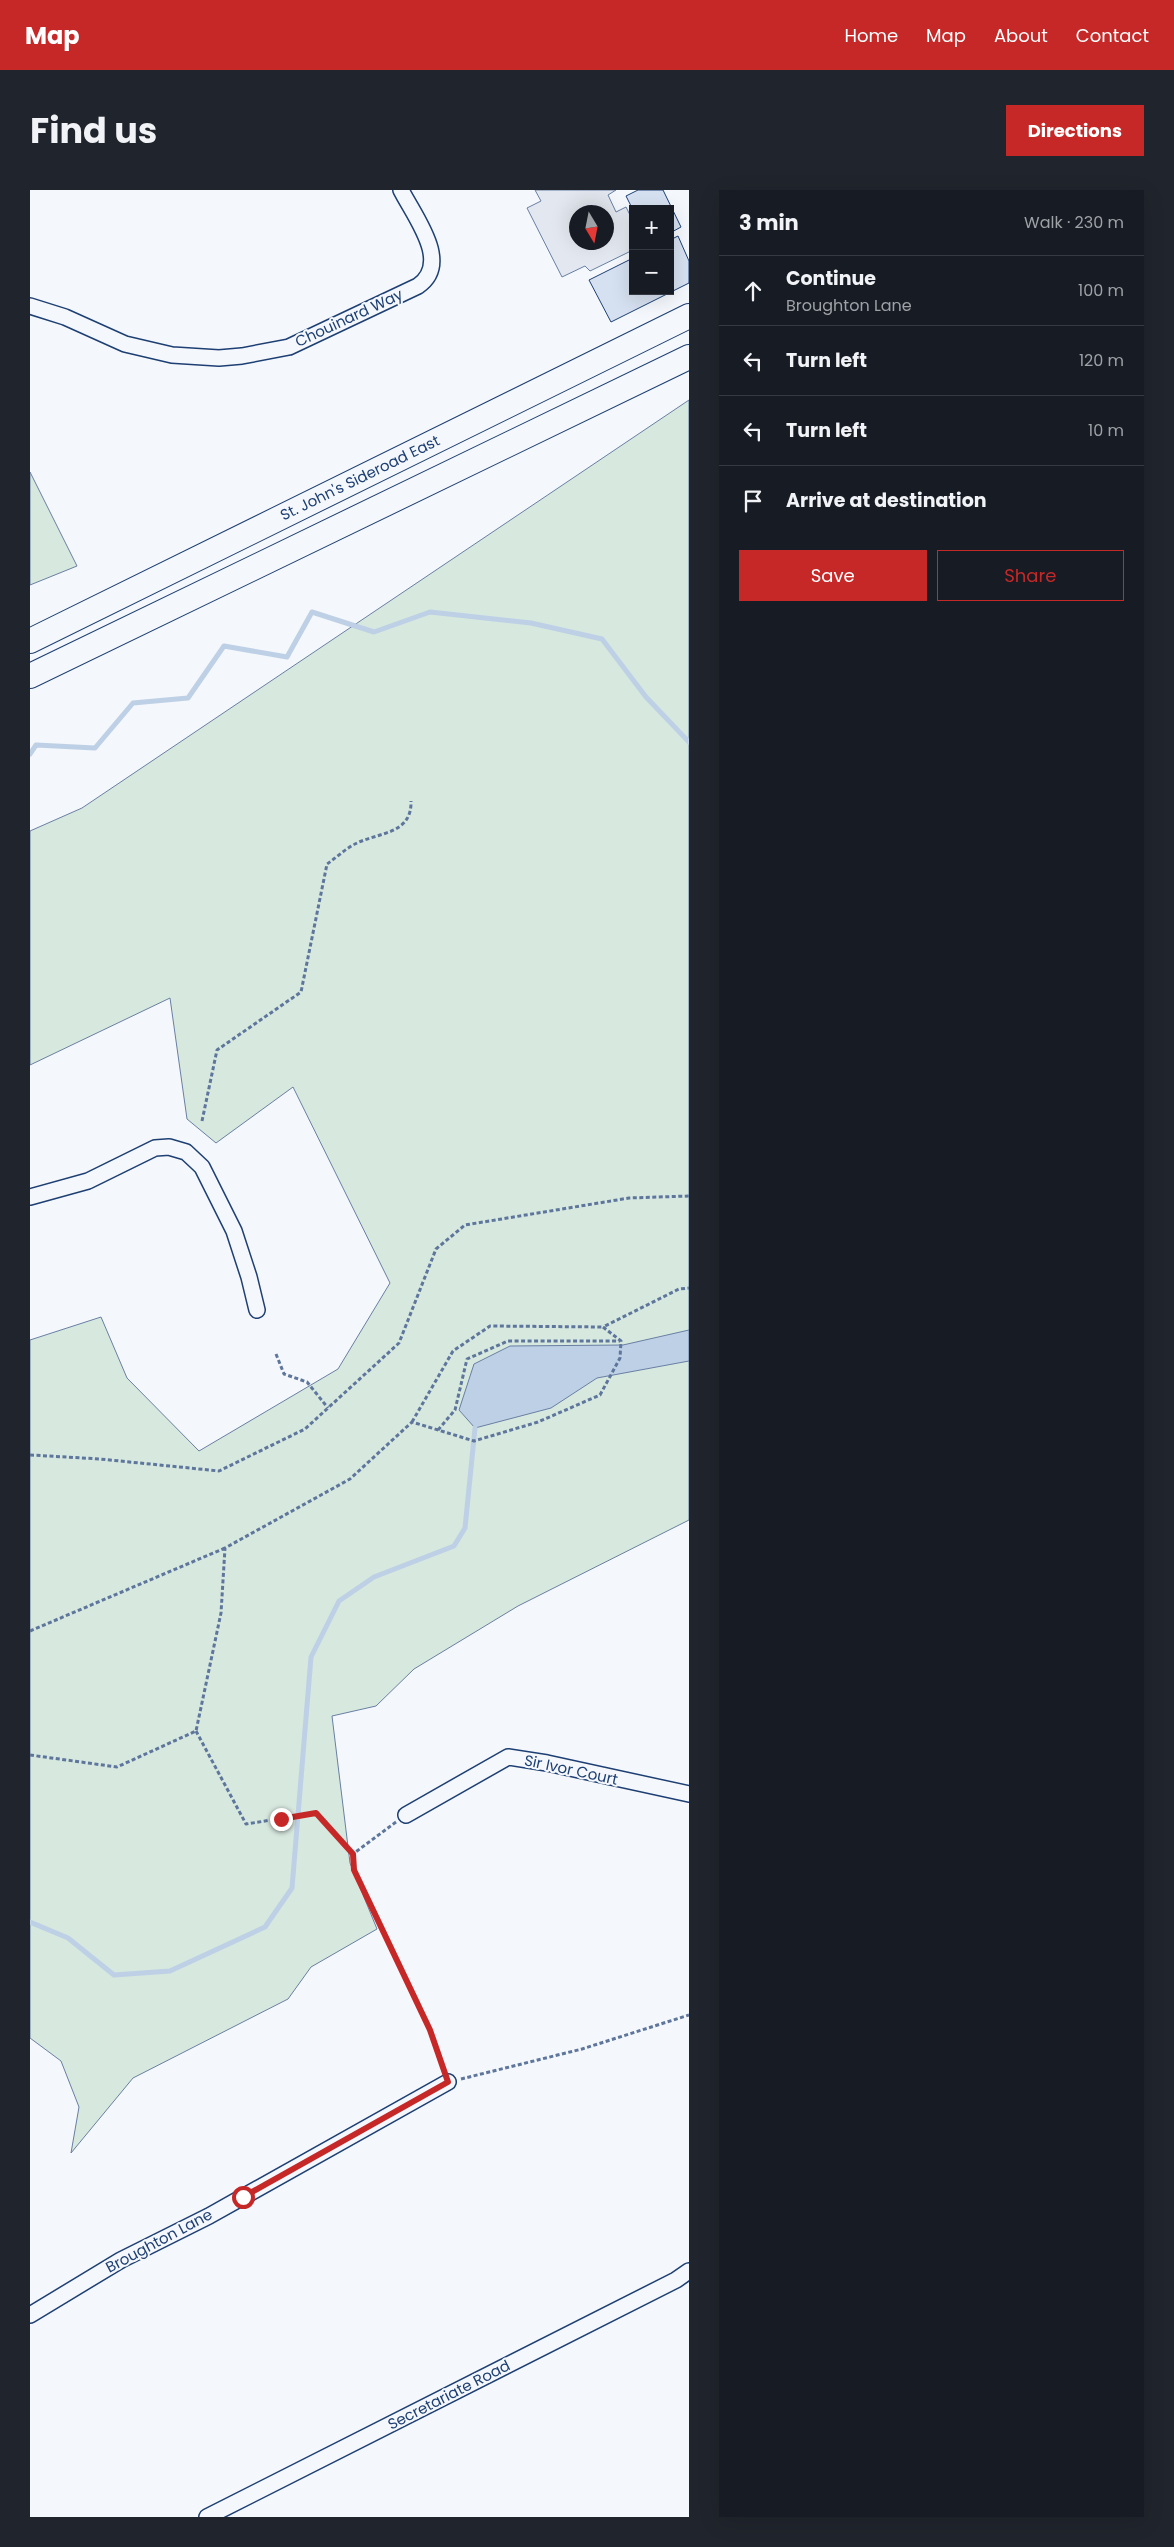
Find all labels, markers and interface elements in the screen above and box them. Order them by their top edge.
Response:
text: Map [25,19,80,52]
text: Home [844,23,898,48]
text: Map [926,23,966,48]
text: About [994,23,1048,48]
text: Contact [1076,23,1149,48]
button: Directions [1006,105,1144,156]
text: Find us [30,106,157,155]
north arrow [569,205,614,250]
map controls [629,205,674,295]
button: + [629,205,674,250]
text: 3 min [739,208,799,237]
text: Walk · 230 m [1024,211,1124,234]
button: − [629,250,674,295]
text: Continue [786,265,876,292]
icon: ahead [739,277,767,305]
text: 100 m [1078,279,1124,302]
street label: Chouinard Way [291,283,407,352]
text: Broughton Lane [786,294,912,317]
icon: left [739,347,767,375]
text: Turn left [786,347,867,374]
text: 120 m [1079,349,1124,372]
icon: left [739,417,767,445]
text: Turn left [786,417,867,444]
text: 10 m [1088,419,1124,442]
street label: St. John's Sideroad East [277,430,443,525]
icon: arrive [739,487,767,515]
text: Arrive at destination [786,487,987,514]
button: Save [739,550,927,601]
button: Share [937,550,1124,601]
street label: Sir Ivor Court [522,1749,620,1790]
route end [270,1808,293,1831]
route start [232,2186,255,2209]
street label: Broughton Lane [102,2204,216,2278]
street label: Secretariate Road [384,2355,514,2435]

